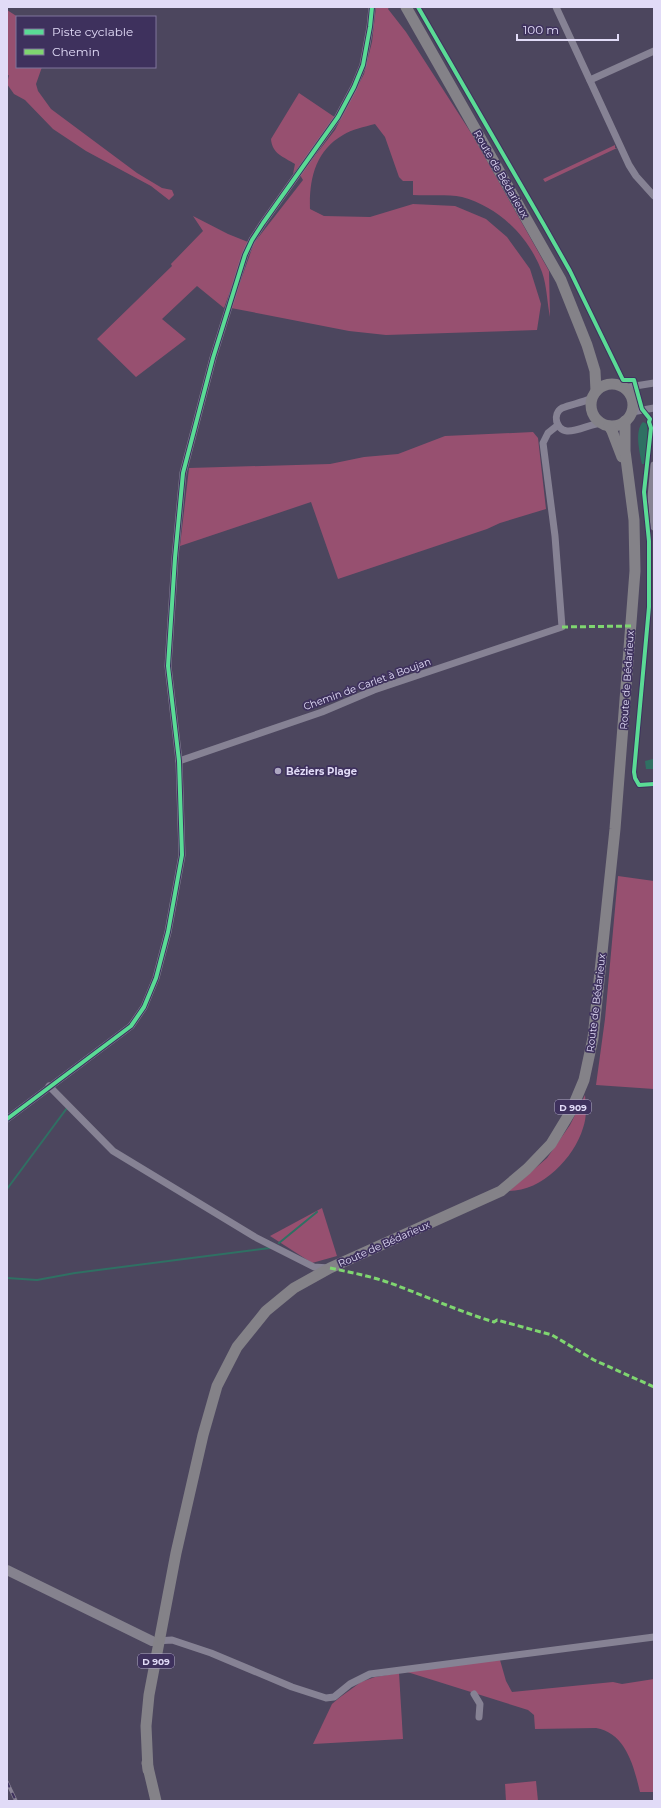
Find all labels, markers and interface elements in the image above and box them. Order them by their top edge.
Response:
legend [16,16,156,68]
scale bar [517,16,618,42]
text: 100 m [523,22,559,37]
text: Piste cyclable [52,24,133,39]
text: Chemin [52,44,100,59]
street label: Route de Bédarieux [471,128,532,221]
street label: Route de Bédarieux [617,629,637,730]
street label: Chemin de Carlet à Boujan [301,655,433,713]
place label: Béziers Plage [286,765,357,778]
marker: Béziers Plage [273,766,283,776]
street label: Route de Bédarieux [584,952,609,1053]
road number: D 909 [555,1100,591,1114]
street label: Route de Bédarieux [336,1218,433,1270]
road number: D 909 [138,1654,174,1668]

